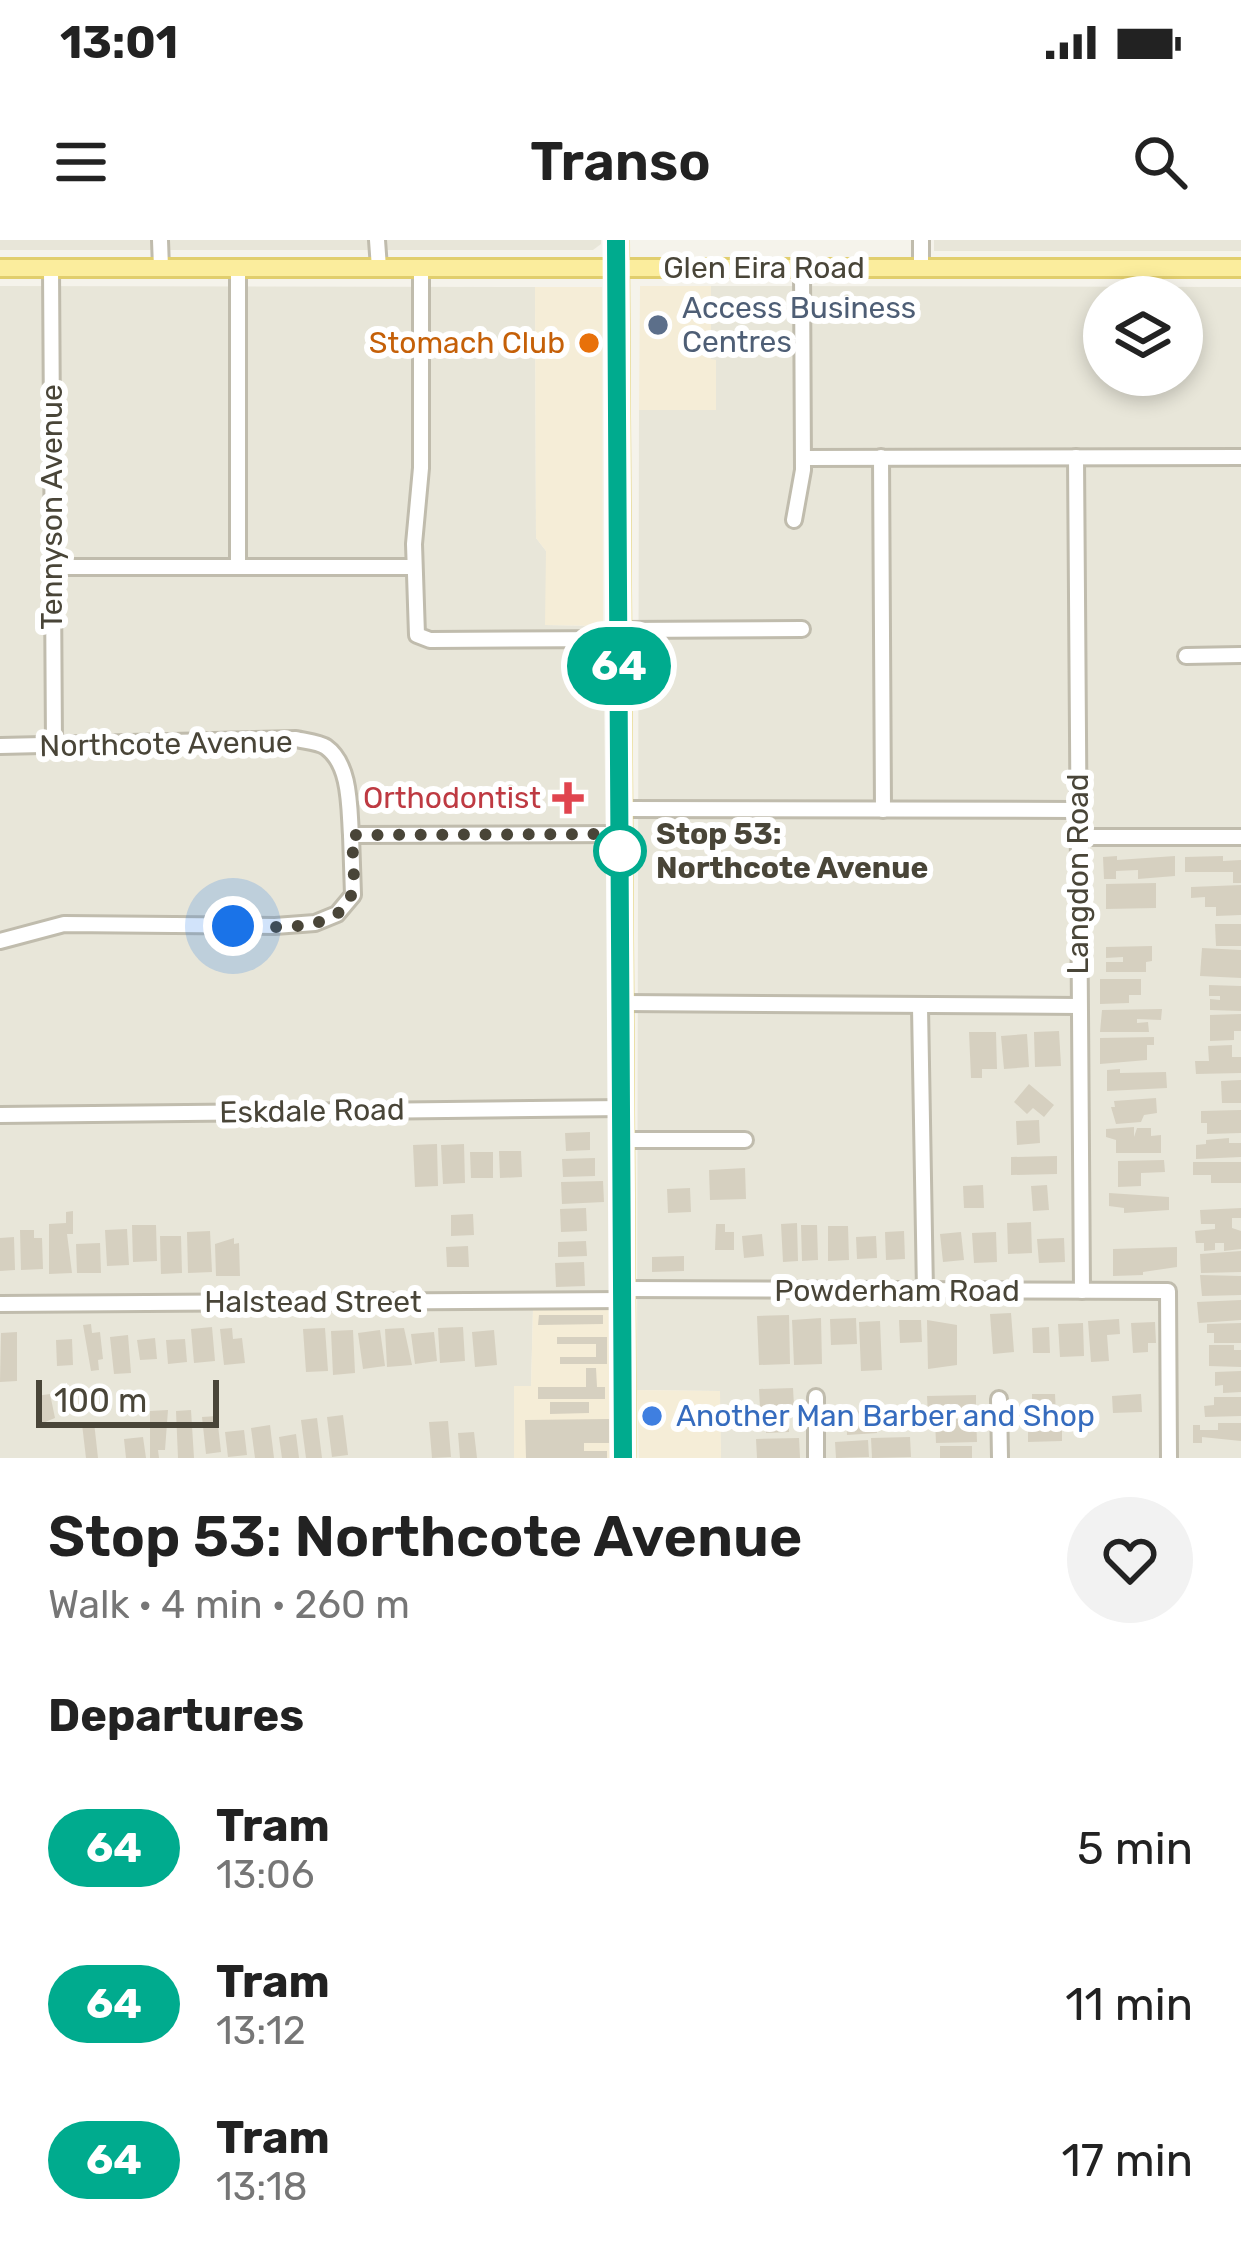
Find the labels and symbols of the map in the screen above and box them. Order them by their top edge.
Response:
street label: Glen Eira Road [663,250,865,286]
place label: Access Business Centres [682,290,916,360]
marker: Access Business Centres [645,312,671,338]
place label: Stomach Club [369,325,565,361]
marker: Stomach Club [576,330,602,356]
street label: Tennyson Avenue [34,384,70,630]
line badge: 64 [565,627,673,705]
street label: Northcote Avenue [39,724,293,764]
street label: Langdon Road [1060,773,1096,975]
place label: Orthodontist [363,780,541,816]
marker: Orthodontist [552,782,584,814]
place label: Stop 53: Northcote Avenue [656,816,928,886]
marker: Stop 53: Northcote Avenue [595,826,645,876]
your location [203,896,263,956]
street label: Eskdale Road [219,1091,405,1131]
street label: Powderham Road [774,1273,1020,1309]
street label: Halstead Street [204,1284,422,1320]
scale bar [36,1374,219,1427]
place label: Another Man Barber and Shop [676,1398,1095,1434]
marker: Another Man Barber and Shop [639,1403,665,1429]

